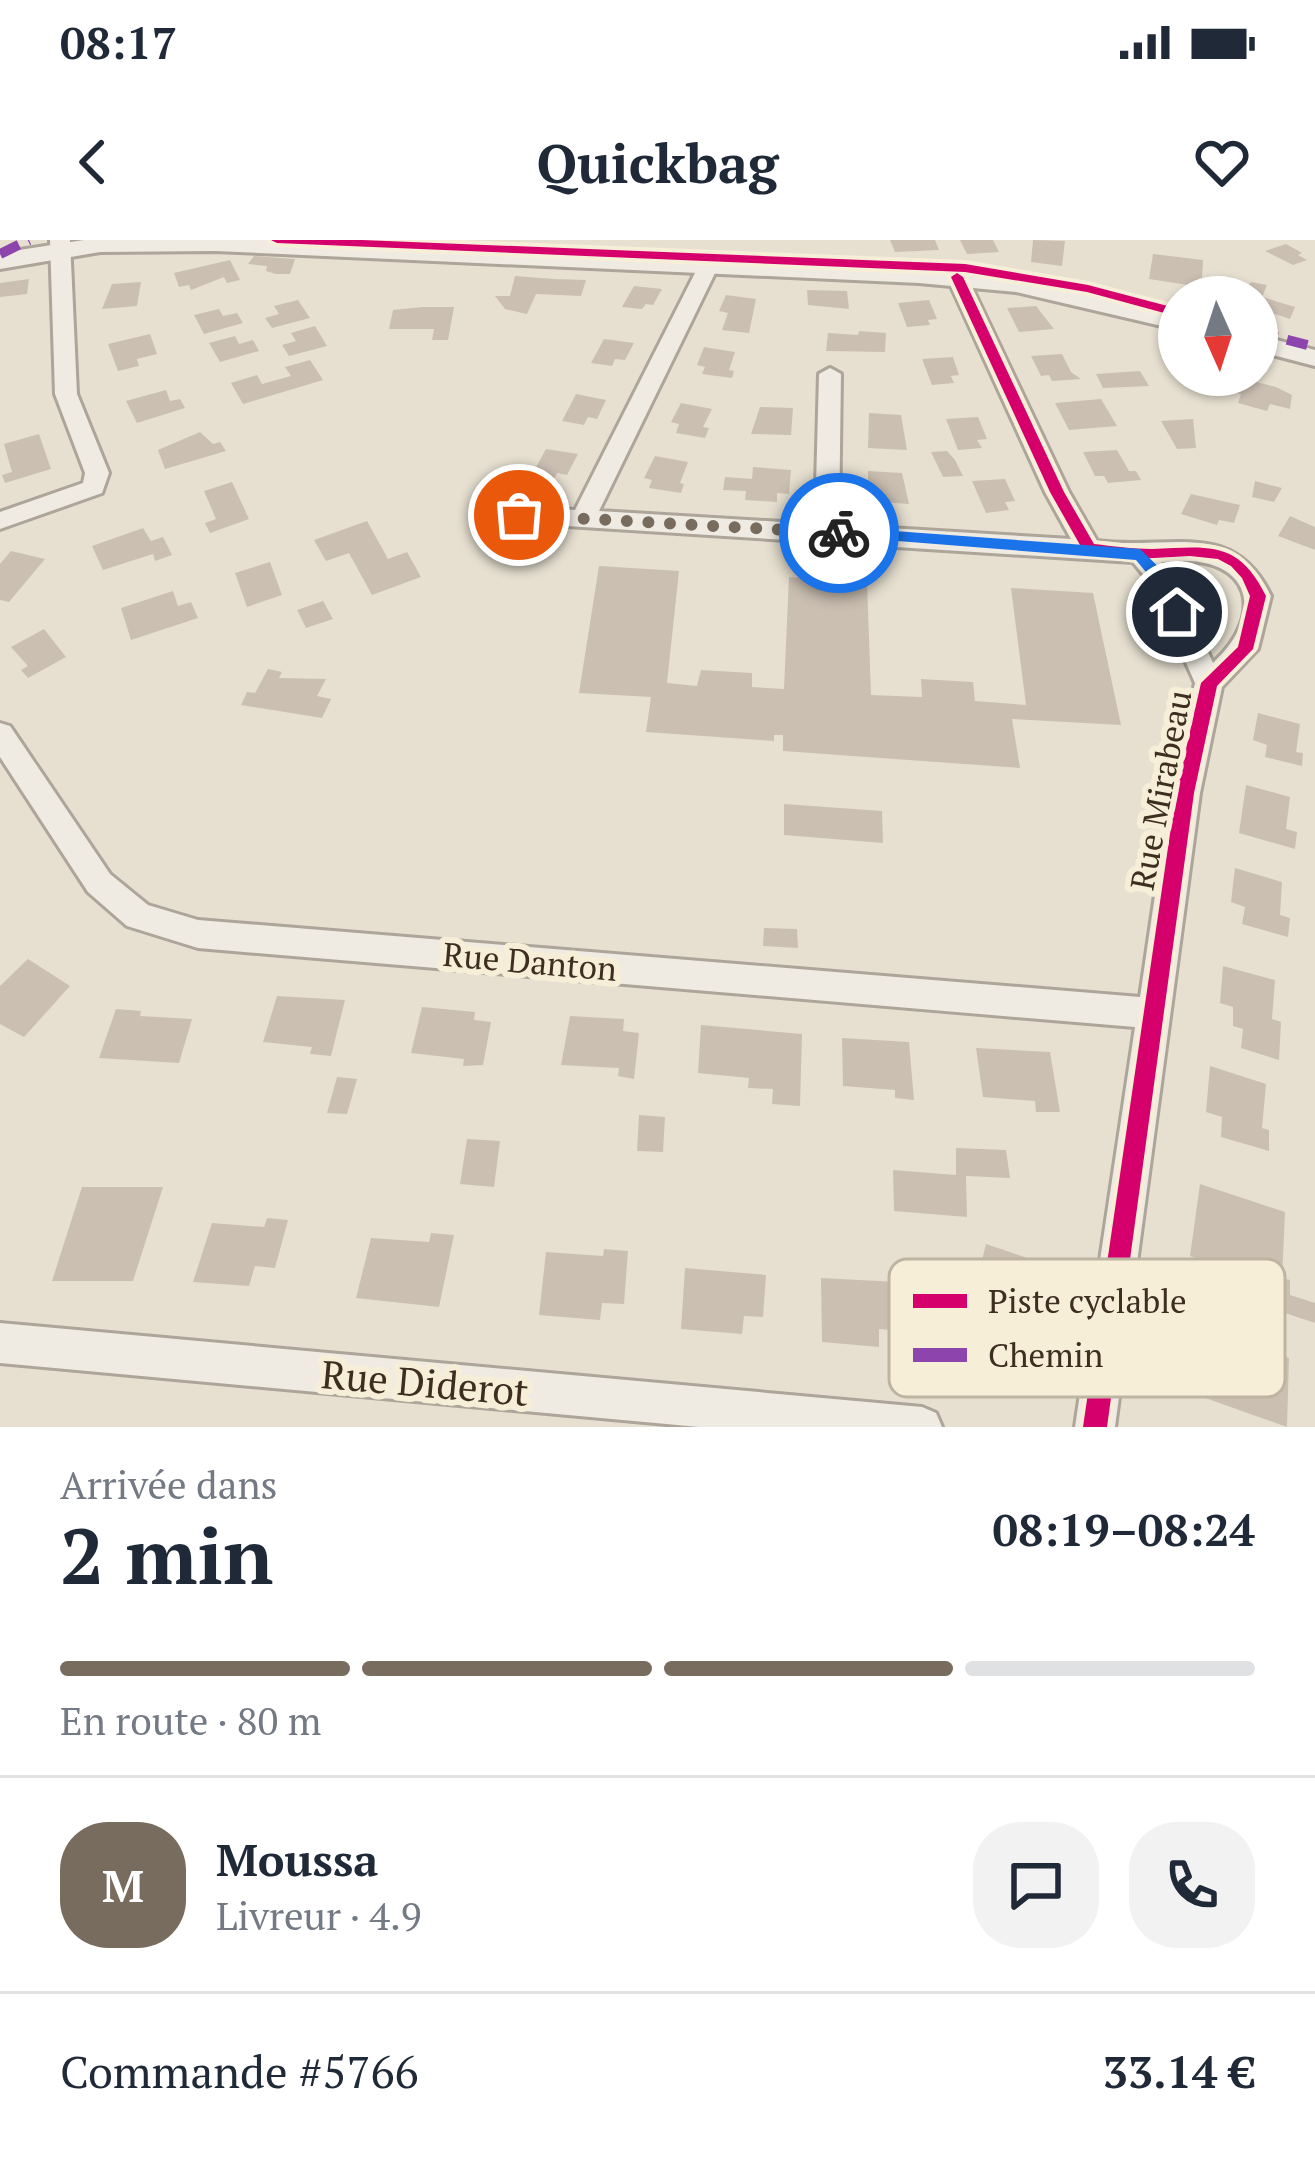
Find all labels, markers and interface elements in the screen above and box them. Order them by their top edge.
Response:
text: 08:17 [60,12,177,72]
text: Quickbag [536,127,779,198]
icon: back [60,129,126,195]
icon: heart [1189,129,1255,195]
north arrow [1158,276,1278,396]
map controls [1158,276,1278,396]
pin [468,464,570,566]
courier [779,473,899,593]
icon: bag [486,482,552,548]
icon: bike [806,500,872,566]
pin [1126,561,1228,663]
icon: home [1144,579,1210,645]
street label: Rue Mirabeau [1120,686,1200,894]
street label: Rue Danton [441,932,619,990]
legend [889,1259,1285,1397]
text: Piste cyclable [988,1279,1187,1322]
text: Chemin [988,1333,1104,1376]
street label: Rue Diderot [319,1347,531,1417]
text: Arrivée dans [60,1458,278,1510]
text: 08:19–08:24 [993,1499,1255,1559]
text: 2 min [60,1503,273,1606]
text: En route · 80 m [60,1694,321,1746]
button: chat [973,1822,1099,1948]
button: phone [1129,1822,1255,1948]
text: Moussa [216,1829,378,1889]
text: M [102,1855,144,1915]
text: Livreur · 4.9 [216,1889,422,1941]
text: Commande #5766 [60,2041,418,2101]
text: 33.14 € [1102,2041,1255,2101]

